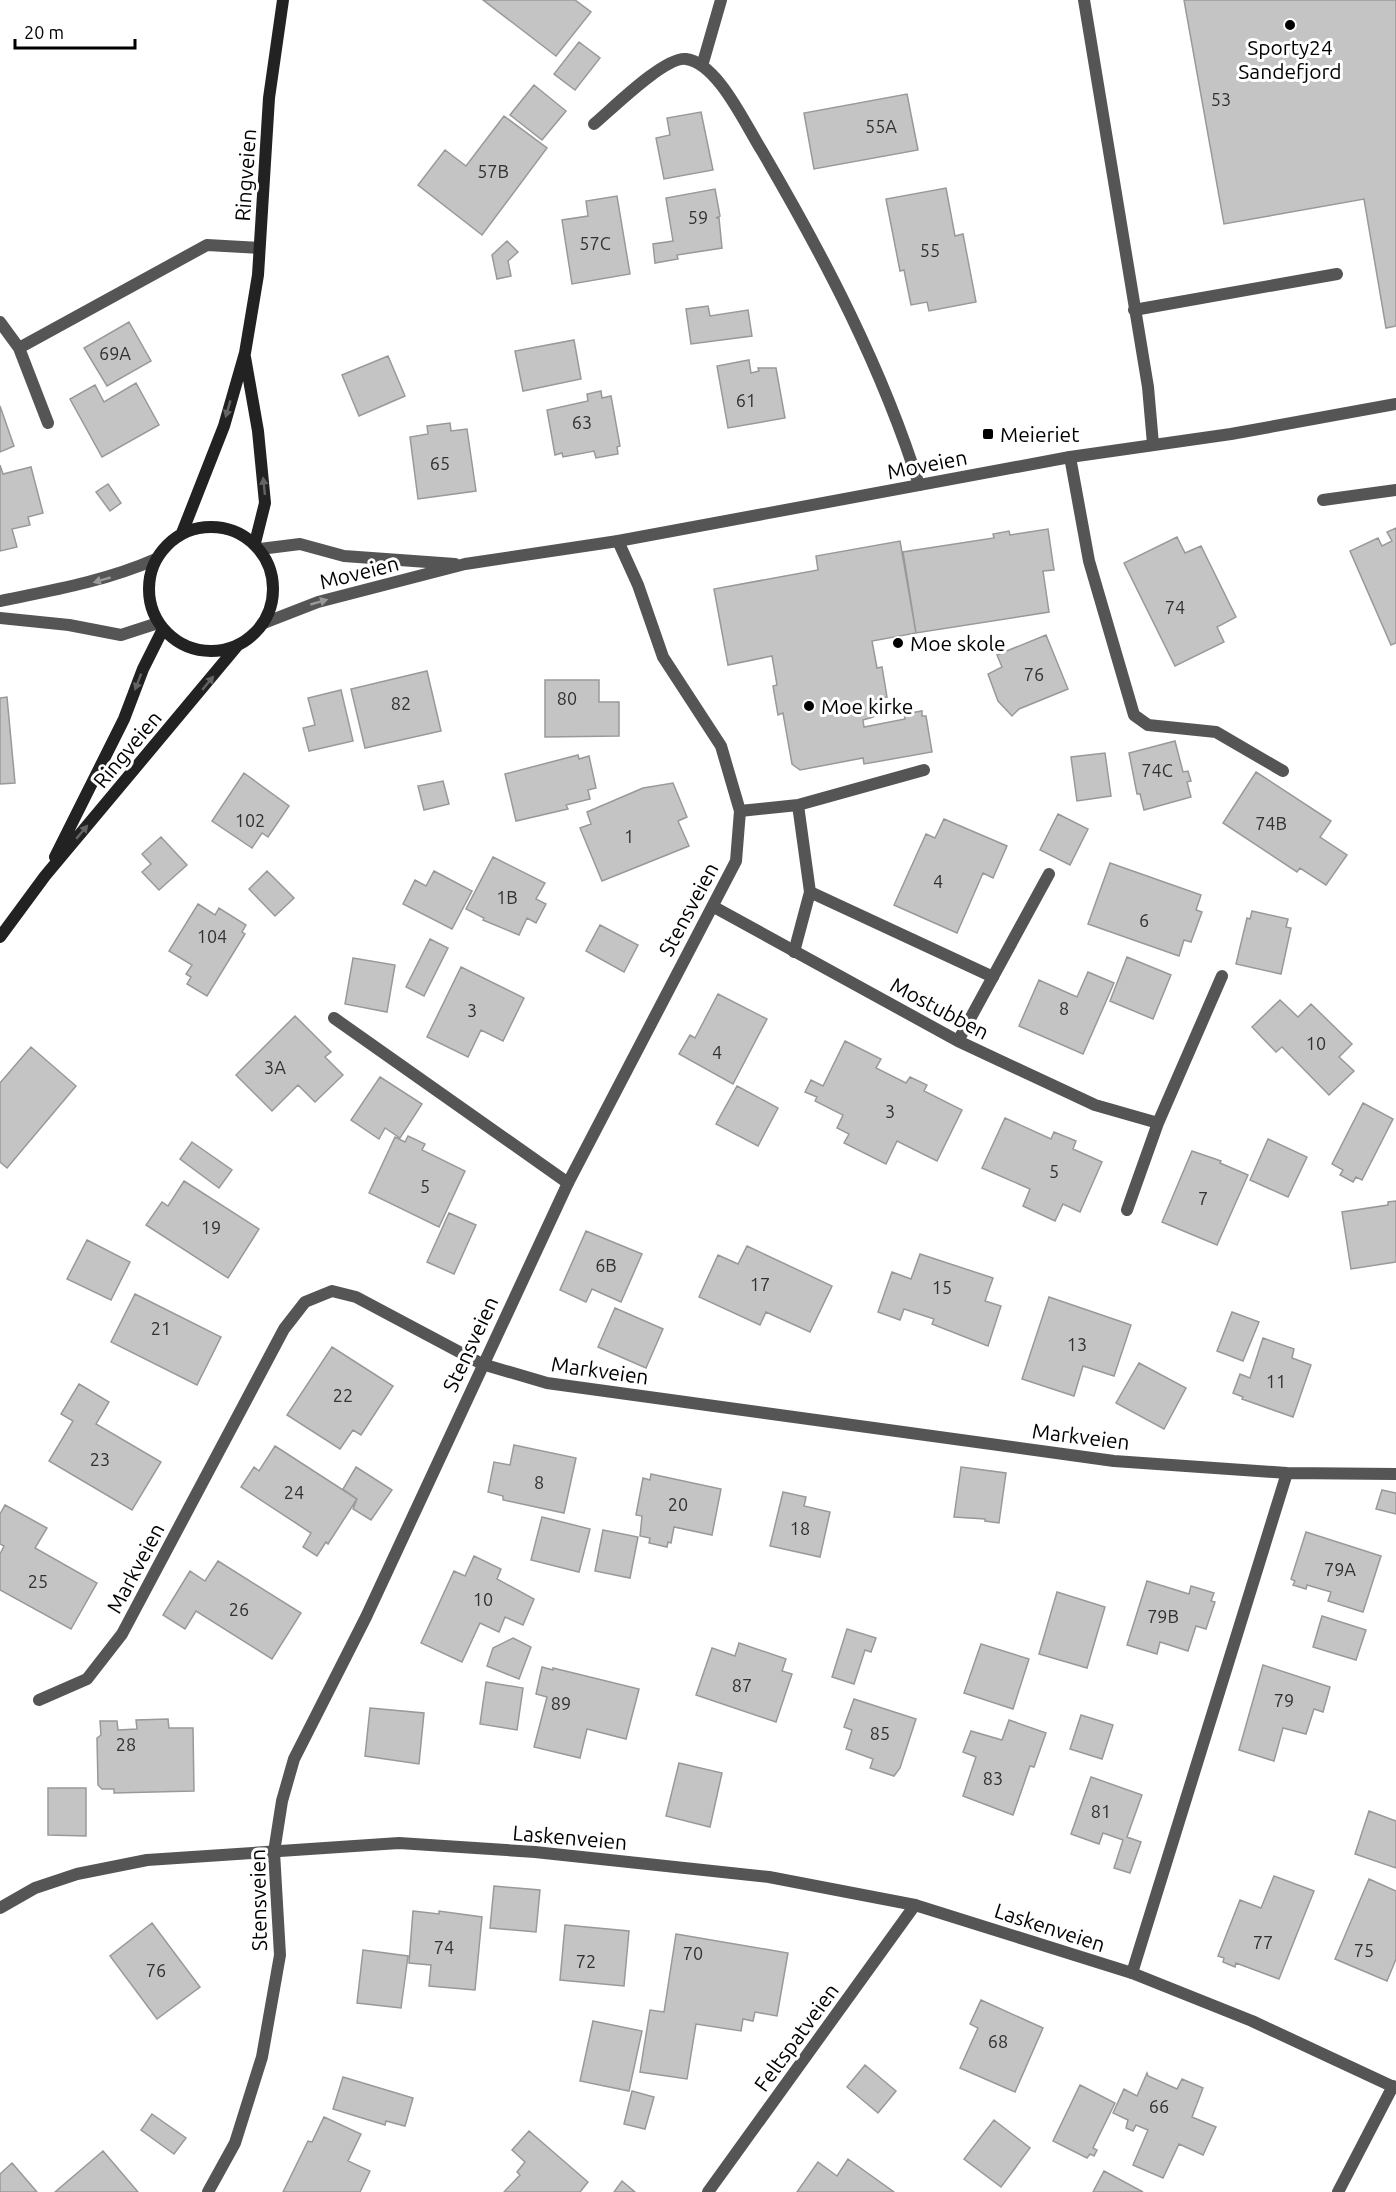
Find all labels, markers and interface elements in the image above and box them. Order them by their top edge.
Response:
scale bar [15,12,135,50]
marker: Sporty24 Sandefjord [1283,18,1297,32]
text: 20 m [24,22,64,42]
place label: Sporty24 Sandefjord [1238,35,1342,83]
house number: 53 [1211,89,1231,109]
house number: 55A [865,116,897,136]
street label: Ringveien [230,128,260,222]
house number: 57B [477,161,509,181]
house number: 59 [688,207,708,227]
house number: 57C [579,233,611,253]
house number: 55 [920,240,940,260]
house number: 69A [99,343,131,363]
house number: 61 [736,390,756,410]
one-way arrow [223,400,233,418]
house number: 63 [572,412,592,432]
place label: Meieriet [1000,422,1079,446]
marker: Meieriet [981,427,995,441]
street label: Moveien [885,444,969,484]
house number: 65 [430,453,450,473]
one-way arrow [259,477,268,496]
street label: Moveien [317,551,401,593]
one-way arrow [93,576,111,585]
one-way arrow [310,597,328,606]
house number: 74 [1165,597,1185,617]
place label: Moe skole [910,631,1006,655]
marker: Moe skole [891,636,905,650]
house number: 76 [1024,664,1044,684]
one-way arrow [133,673,143,691]
one-way arrow [201,676,214,691]
house number: 80 [557,688,577,708]
house number: 82 [391,693,411,713]
place label: Moe kirke [821,694,913,718]
marker: Moe kirke [802,699,816,713]
street label: Ringveien [88,706,166,792]
house number: 74C [1141,760,1173,780]
house number: 102 [235,810,265,830]
house number: 74B [1255,813,1287,833]
one-way arrow [75,825,88,840]
house number: 1 [624,826,634,846]
street label: Stensveien [653,858,723,960]
house number: 4 [933,871,943,891]
house number: 1B [496,887,518,907]
house number: 6 [1139,910,1149,930]
house number: 104 [197,926,227,946]
street label: Mostubben [887,972,993,1044]
house number: 8 [1059,998,1069,1018]
house number: 3 [467,1000,477,1020]
house number: 10 [1306,1033,1326,1053]
house number: 4 [712,1042,722,1062]
house number: 3A [264,1057,286,1077]
house number: 3 [885,1101,895,1121]
house number: 5 [1049,1161,1059,1181]
house number: 5 [420,1176,430,1196]
house number: 7 [1198,1188,1208,1208]
house number: 19 [201,1217,221,1237]
house number: 6B [595,1255,617,1275]
house number: 17 [750,1274,770,1294]
house number: 15 [932,1277,952,1297]
street label: Stensveien [437,1293,503,1395]
house number: 21 [151,1318,171,1338]
house number: 13 [1067,1334,1087,1354]
street label: Markveien [550,1351,650,1389]
house number: 11 [1266,1371,1286,1391]
house number: 22 [333,1385,353,1405]
street label: Markveien [1031,1418,1131,1454]
house number: 23 [90,1449,110,1469]
house number: 8 [534,1472,544,1492]
house number: 24 [284,1482,304,1502]
house number: 20 [668,1494,688,1514]
house number: 18 [790,1518,810,1538]
street label: Markveien [101,1519,169,1617]
house number: 79A [1324,1559,1356,1579]
house number: 25 [28,1571,48,1591]
house number: 10 [473,1589,493,1609]
house number: 26 [229,1599,249,1619]
house number: 79B [1147,1606,1179,1626]
house number: 87 [732,1675,752,1695]
house number: 79 [1274,1690,1294,1710]
house number: 89 [551,1693,571,1713]
house number: 85 [870,1723,890,1743]
house number: 28 [116,1734,136,1754]
house number: 83 [983,1768,1003,1788]
house number: 81 [1091,1801,1111,1821]
street label: Laskenveien [512,1820,628,1854]
street label: Stensveien [245,1849,271,1951]
street label: Laskenveien [992,1898,1108,1956]
house number: 77 [1253,1932,1273,1952]
house number: 74 [434,1937,454,1957]
house number: 75 [1354,1940,1374,1960]
house number: 70 [683,1943,703,1963]
house number: 72 [576,1951,596,1971]
house number: 76 [146,1960,166,1980]
street label: Feltspatveien [749,1978,843,2096]
house number: 68 [988,2031,1008,2051]
house number: 66 [1149,2096,1169,2116]

